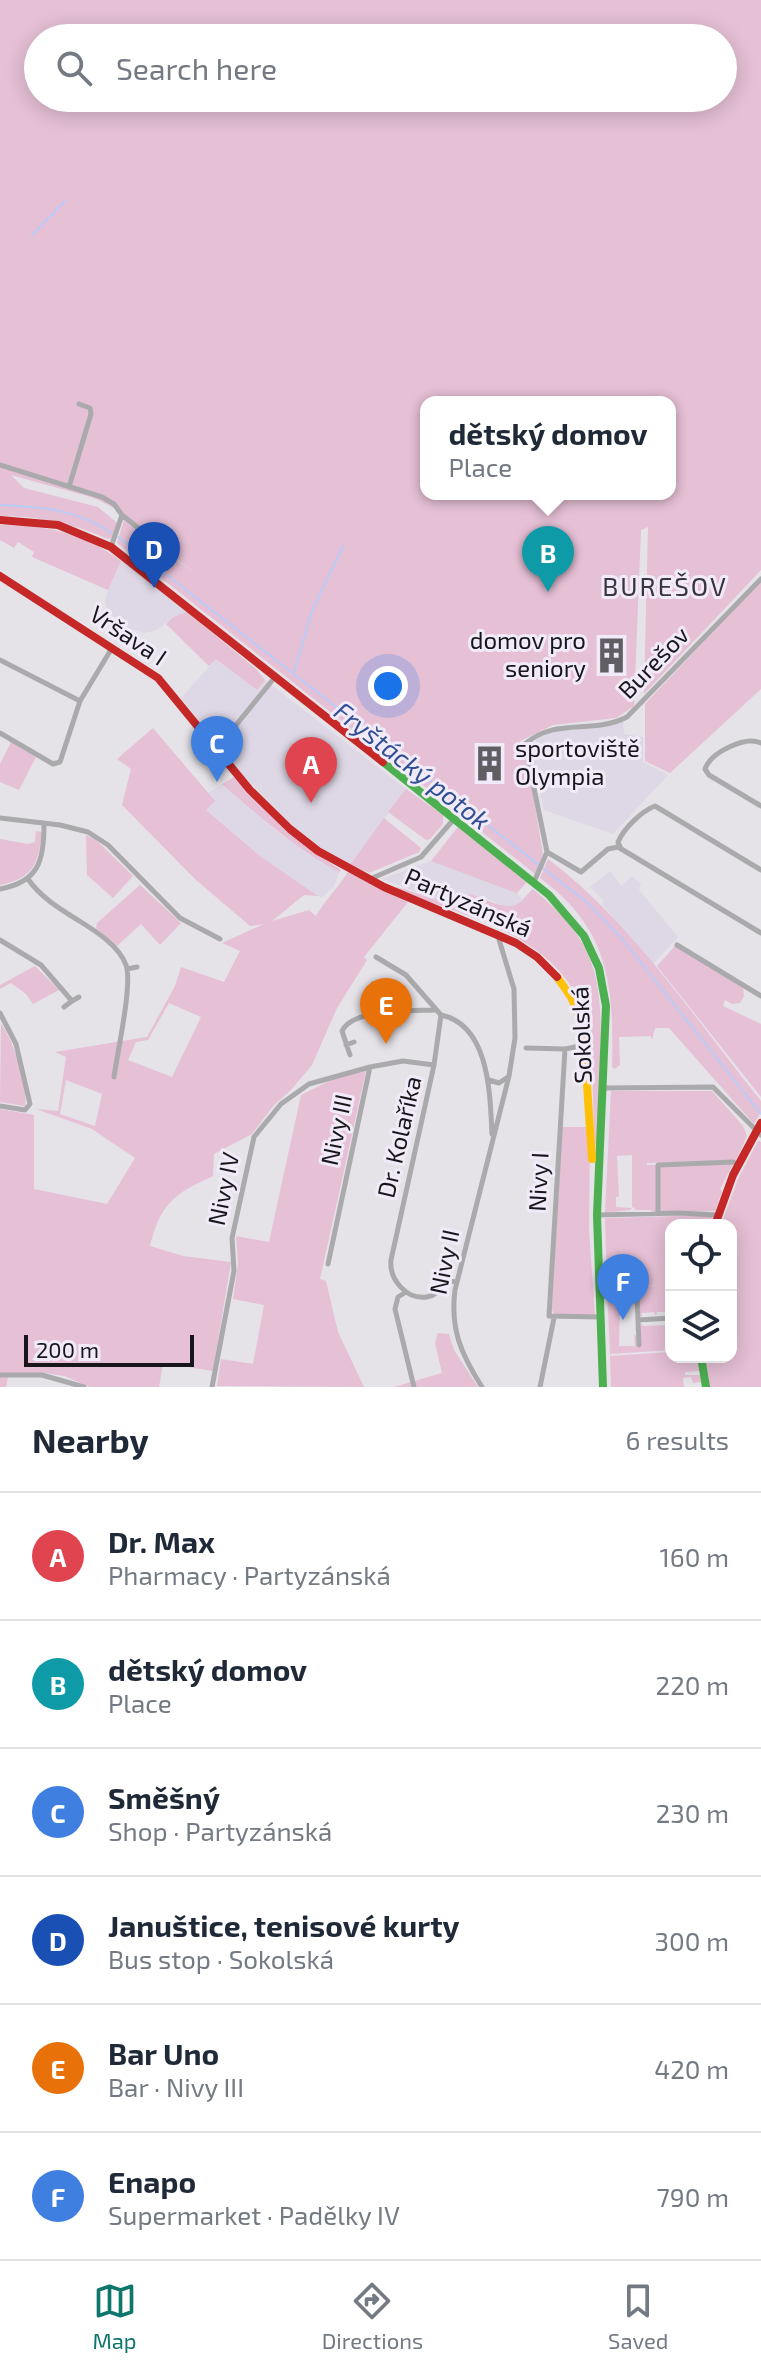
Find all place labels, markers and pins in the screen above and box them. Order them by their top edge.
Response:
pin: D [128,522,180,588]
pin: B [522,526,574,592]
place label: domov pro seniory [470,625,586,682]
building icon: domov pro seniory [593,636,631,674]
pin: C [191,716,243,782]
place label: sportoviště Olympia [515,733,640,790]
pin: A [285,737,337,803]
building icon: sportoviště Olympia [470,744,508,782]
pin: E [360,978,412,1044]
pin: F [597,1254,649,1320]

